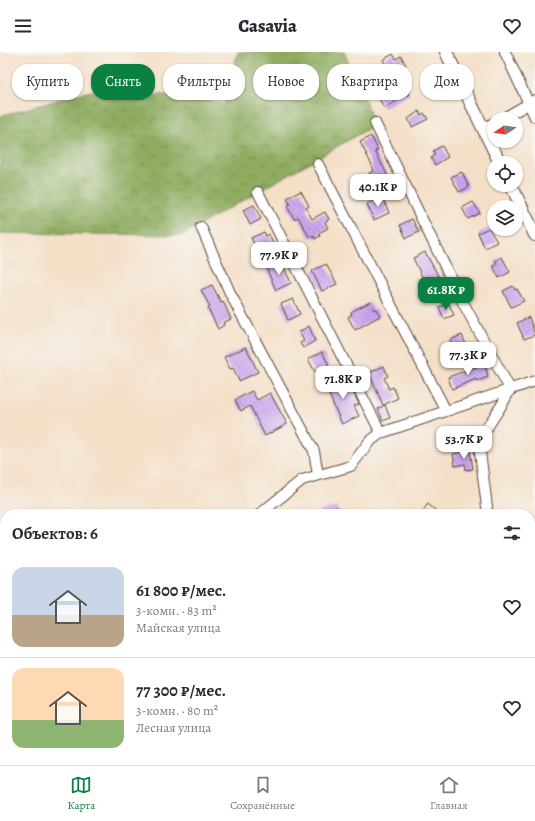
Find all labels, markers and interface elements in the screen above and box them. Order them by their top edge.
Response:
text: Casavia [238,14,297,38]
icon: menu [12,15,34,37]
icon: heart [501,15,523,37]
chip: Купить [12,64,83,100]
chip: Снять [91,64,155,100]
chip: Фильтры [163,64,245,100]
chip: Новое [253,64,319,100]
chip: Квартира [327,64,412,100]
chip: Дом [420,64,474,100]
north arrow [487,112,523,148]
map controls [487,112,523,236]
button: locate [487,156,523,192]
pin: 40.1K ₽ [341,174,415,208]
text: 40.1K ₽ [359,178,397,195]
button: layers [487,200,523,236]
pin: 77.9K ₽ [242,242,316,276]
text: 77.9K ₽ [260,246,298,263]
pin: 61.8K ₽ [409,277,483,311]
text: 61.8K ₽ [427,281,465,298]
pin: 77.3K ₽ [431,342,505,376]
text: 77.3K ₽ [449,346,487,363]
pin: 71.8K ₽ [306,366,380,400]
text: 71.8K ₽ [324,370,362,387]
pin: 53.7K ₽ [427,426,501,460]
text: 53.7K ₽ [445,430,483,447]
text: Объектов: 6 [12,522,98,545]
icon: filters [501,522,523,544]
text: 61 800 ₽/мес. [136,579,226,602]
icon: home [44,583,92,631]
icon: heart [501,596,523,618]
text: 3-комн. · 83 m² [136,602,217,619]
text: Майская улица [136,619,221,636]
text: 77 300 ₽/мес. [136,679,226,702]
icon: home [44,684,92,732]
icon: heart [501,697,523,719]
text: 3-комн. · 80 m² [136,702,218,719]
text: Лесная улица [136,719,211,736]
tab: Карта [67,774,95,813]
tab: Сохранённые [230,774,295,813]
tab: Главная [430,774,467,813]

